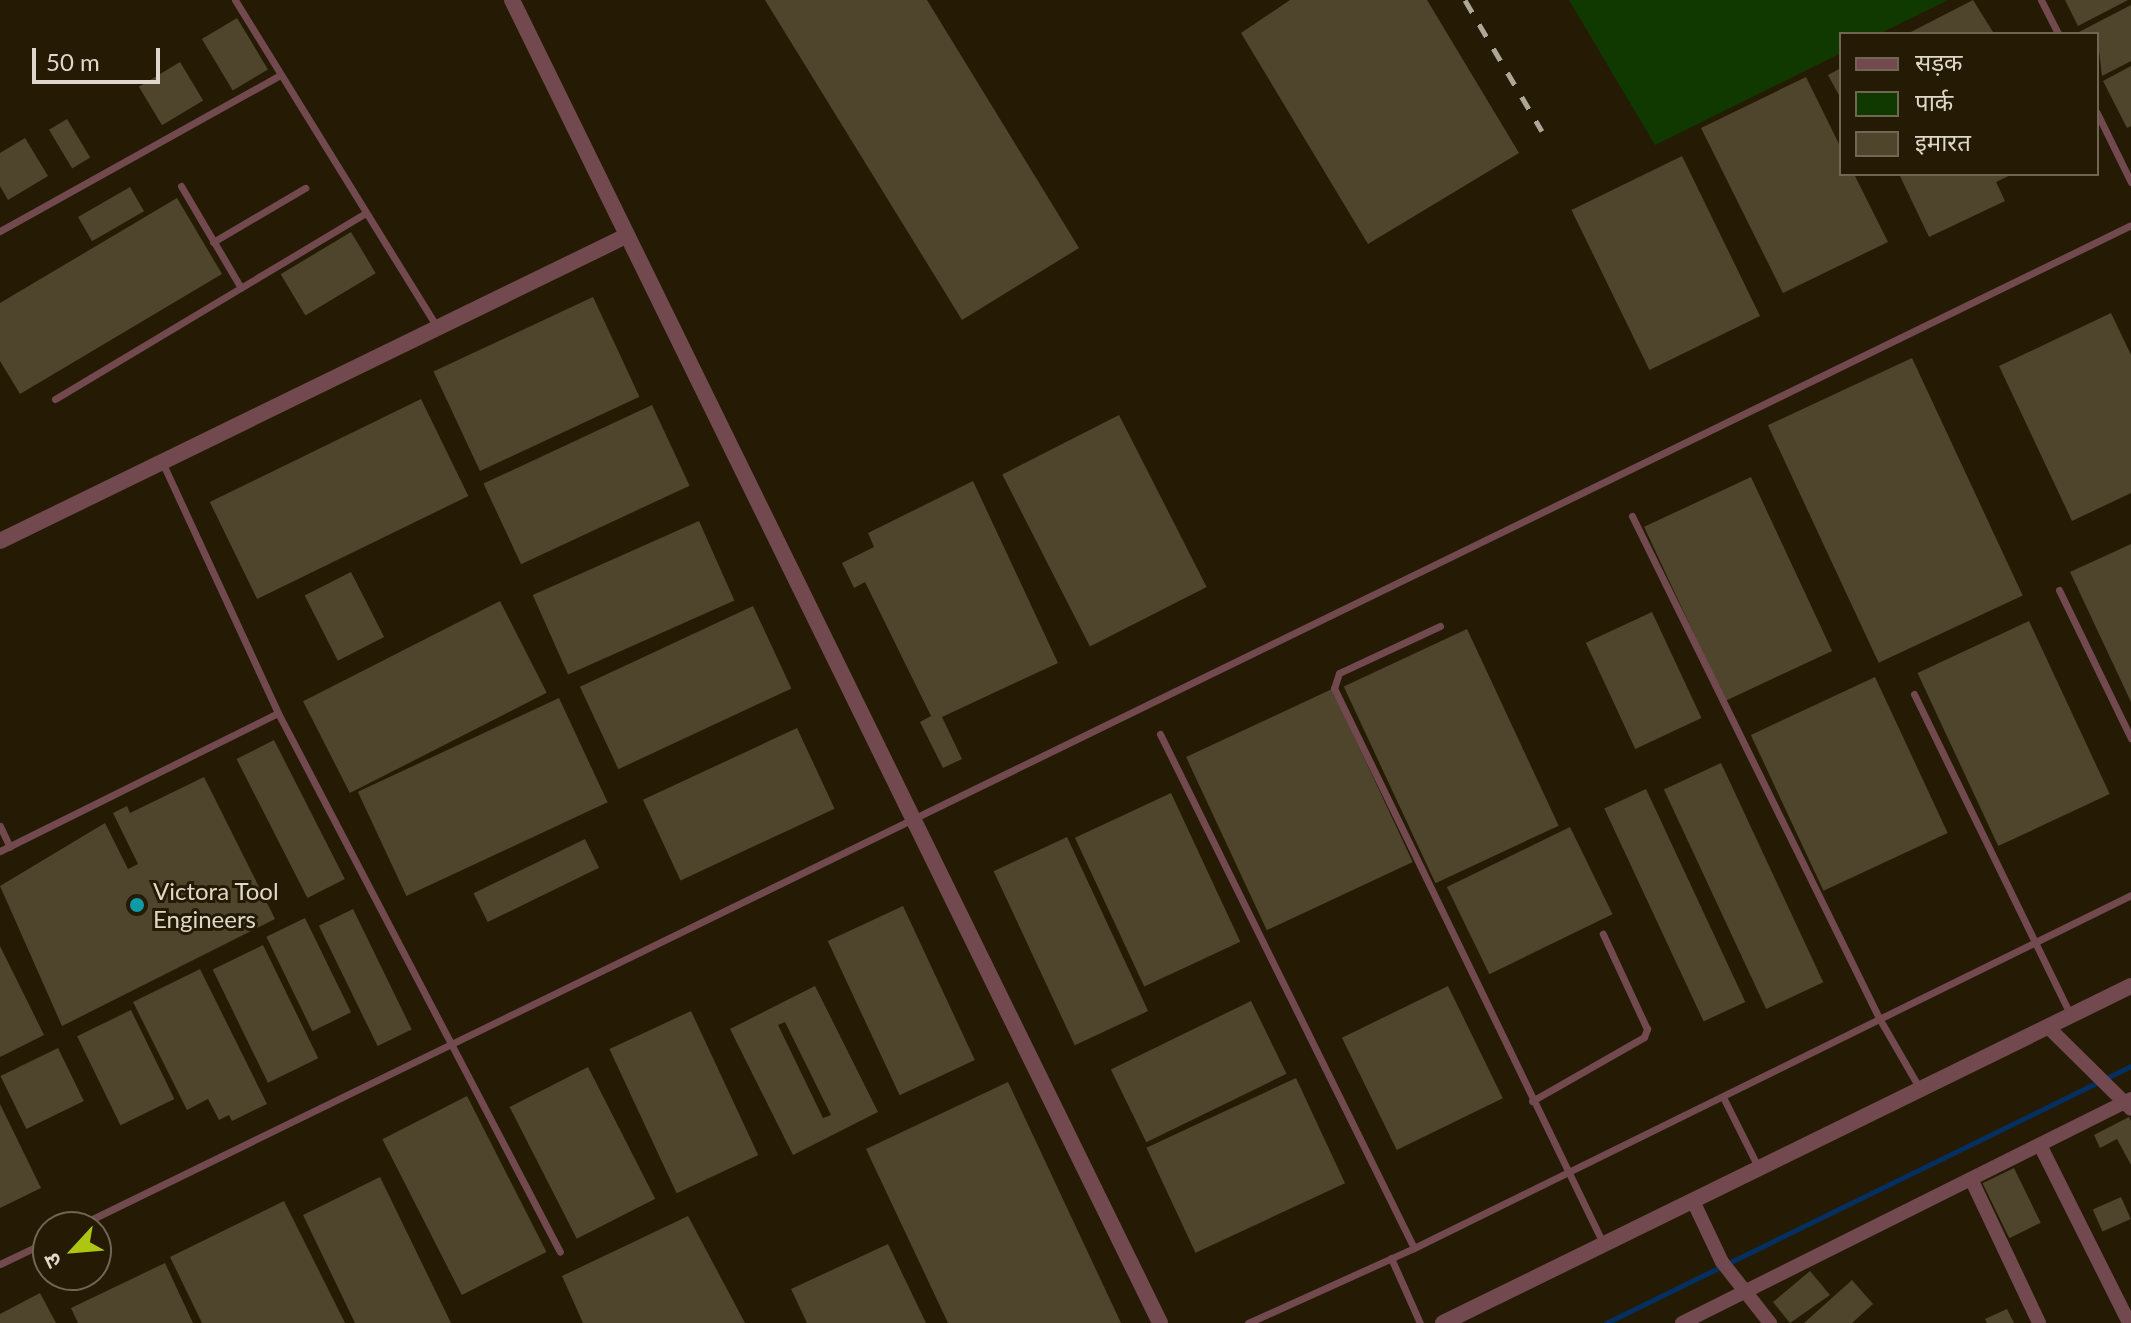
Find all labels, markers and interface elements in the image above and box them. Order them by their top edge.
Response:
scale bar [36,32,164,82]
legend [1839,32,2099,176]
text: 50 m [46,47,100,76]
text: सड़क [1915,47,1963,76]
text: पार्क [1915,87,1953,116]
text: इमारत [1915,127,1971,156]
place label: Victora Tool Engineers [153,877,279,933]
marker: Victora Tool Engineers [128,896,146,914]
north arrow [32,1211,112,1291]
text: उ [37,1249,67,1273]

